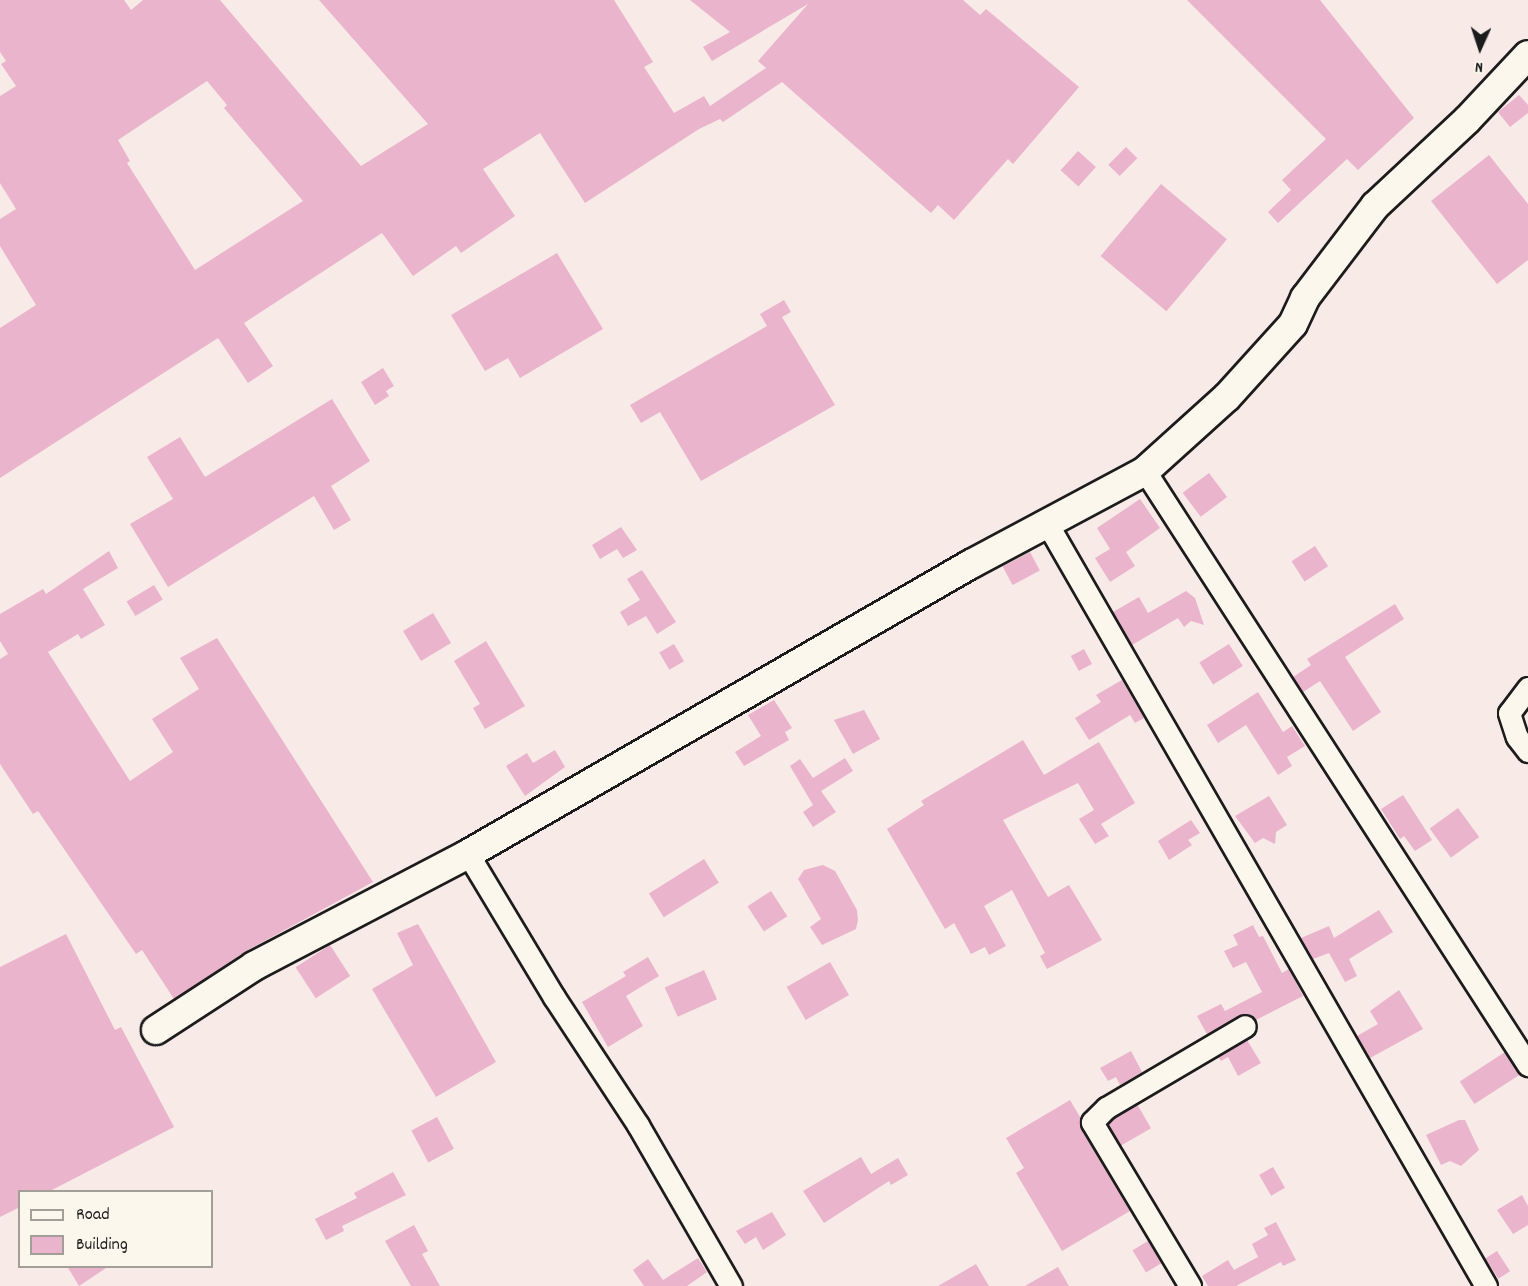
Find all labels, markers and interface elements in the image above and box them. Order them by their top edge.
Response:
north arrow [1450,18,1510,78]
text: N [1474,55,1484,78]
legend [18,1190,213,1268]
text: Road [76,1203,110,1228]
text: Building [76,1233,128,1258]

